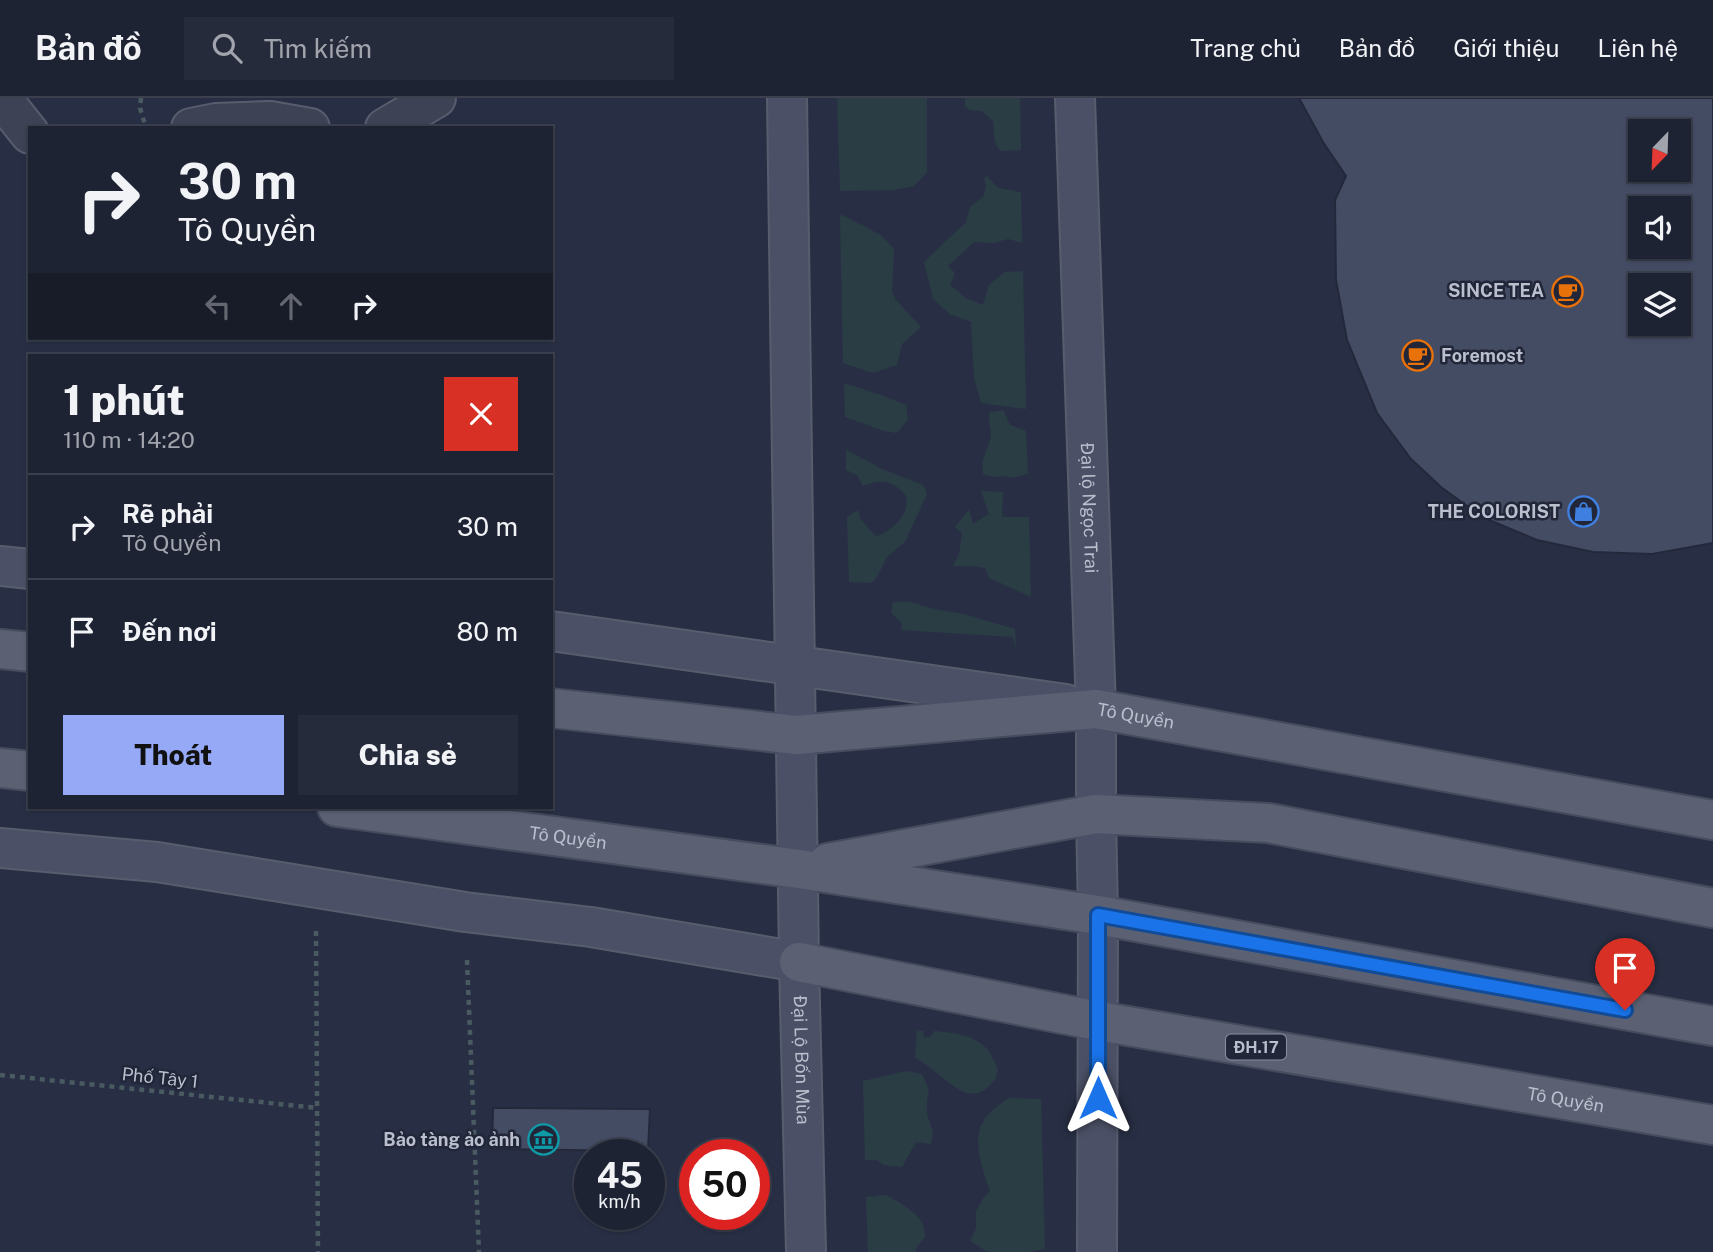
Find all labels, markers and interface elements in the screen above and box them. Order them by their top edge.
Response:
search box [184,17,674,80]
text: Bản đồ [35,29,142,67]
icon: search [208,29,246,67]
text: Tìm kiếm [264,33,372,64]
text: Trang chủ [1190,34,1301,62]
text: Bản đồ [1339,34,1415,62]
text: Giới thiệu [1453,34,1559,62]
text: Liên hệ [1597,34,1678,62]
north arrow [1628,119,1690,182]
map controls [1628,119,1691,336]
text: 30 m [178,152,297,210]
icon: right [63,154,154,245]
button: sound [1628,196,1691,259]
text: Tô Quyền [178,211,316,248]
button: layers [1628,273,1691,336]
cafe icon: SINCE TEA [1550,274,1584,308]
place label: SINCE TEA [1448,280,1544,301]
icon: left [199,287,237,325]
icon: ahead [272,287,310,325]
icon: right [345,287,383,325]
cafe icon: Foremost [1401,339,1435,373]
place label: Foremost [1441,345,1523,366]
text: 1 phút [63,375,185,424]
button: close [444,377,518,451]
text: 110 m · 14:20 [63,426,195,453]
street label: Đại lộ Ngọc Trai [1077,442,1102,574]
shop icon: THE COLORIST [1566,495,1600,529]
text: Rẽ phải [122,498,213,529]
place label: THE COLORIST [1428,501,1560,522]
icon: right [63,508,101,546]
text: 30 m [457,511,518,542]
text: Tô Quyền [122,529,221,556]
icon: arrive [63,613,101,651]
text: Đến nơi [122,616,217,647]
text: 80 m [457,616,518,647]
street label: Tô Quyền [1096,698,1176,733]
button: Thoát [63,715,284,795]
button: Chia sẻ [298,715,518,795]
street label: Tô Quyền [528,822,608,853]
pin [1595,938,1655,1010]
icon: arrive [1606,949,1644,987]
street label: Đại Lộ Bốn Mùa [790,995,814,1125]
road number: ĐH.17 [1226,1035,1286,1060]
position arrow [1061,1061,1135,1135]
street label: Phố Tây 1 [121,1063,199,1092]
street label: Tô Quyền [1526,1083,1606,1116]
museum icon: Bảo tàng ảo ảnh [526,1123,560,1157]
place label: Bảo tàng ảo ảnh [383,1129,520,1150]
speed limit sign: 50 [679,1139,770,1230]
text: 45 [596,1155,643,1196]
text: km/h [598,1191,641,1212]

